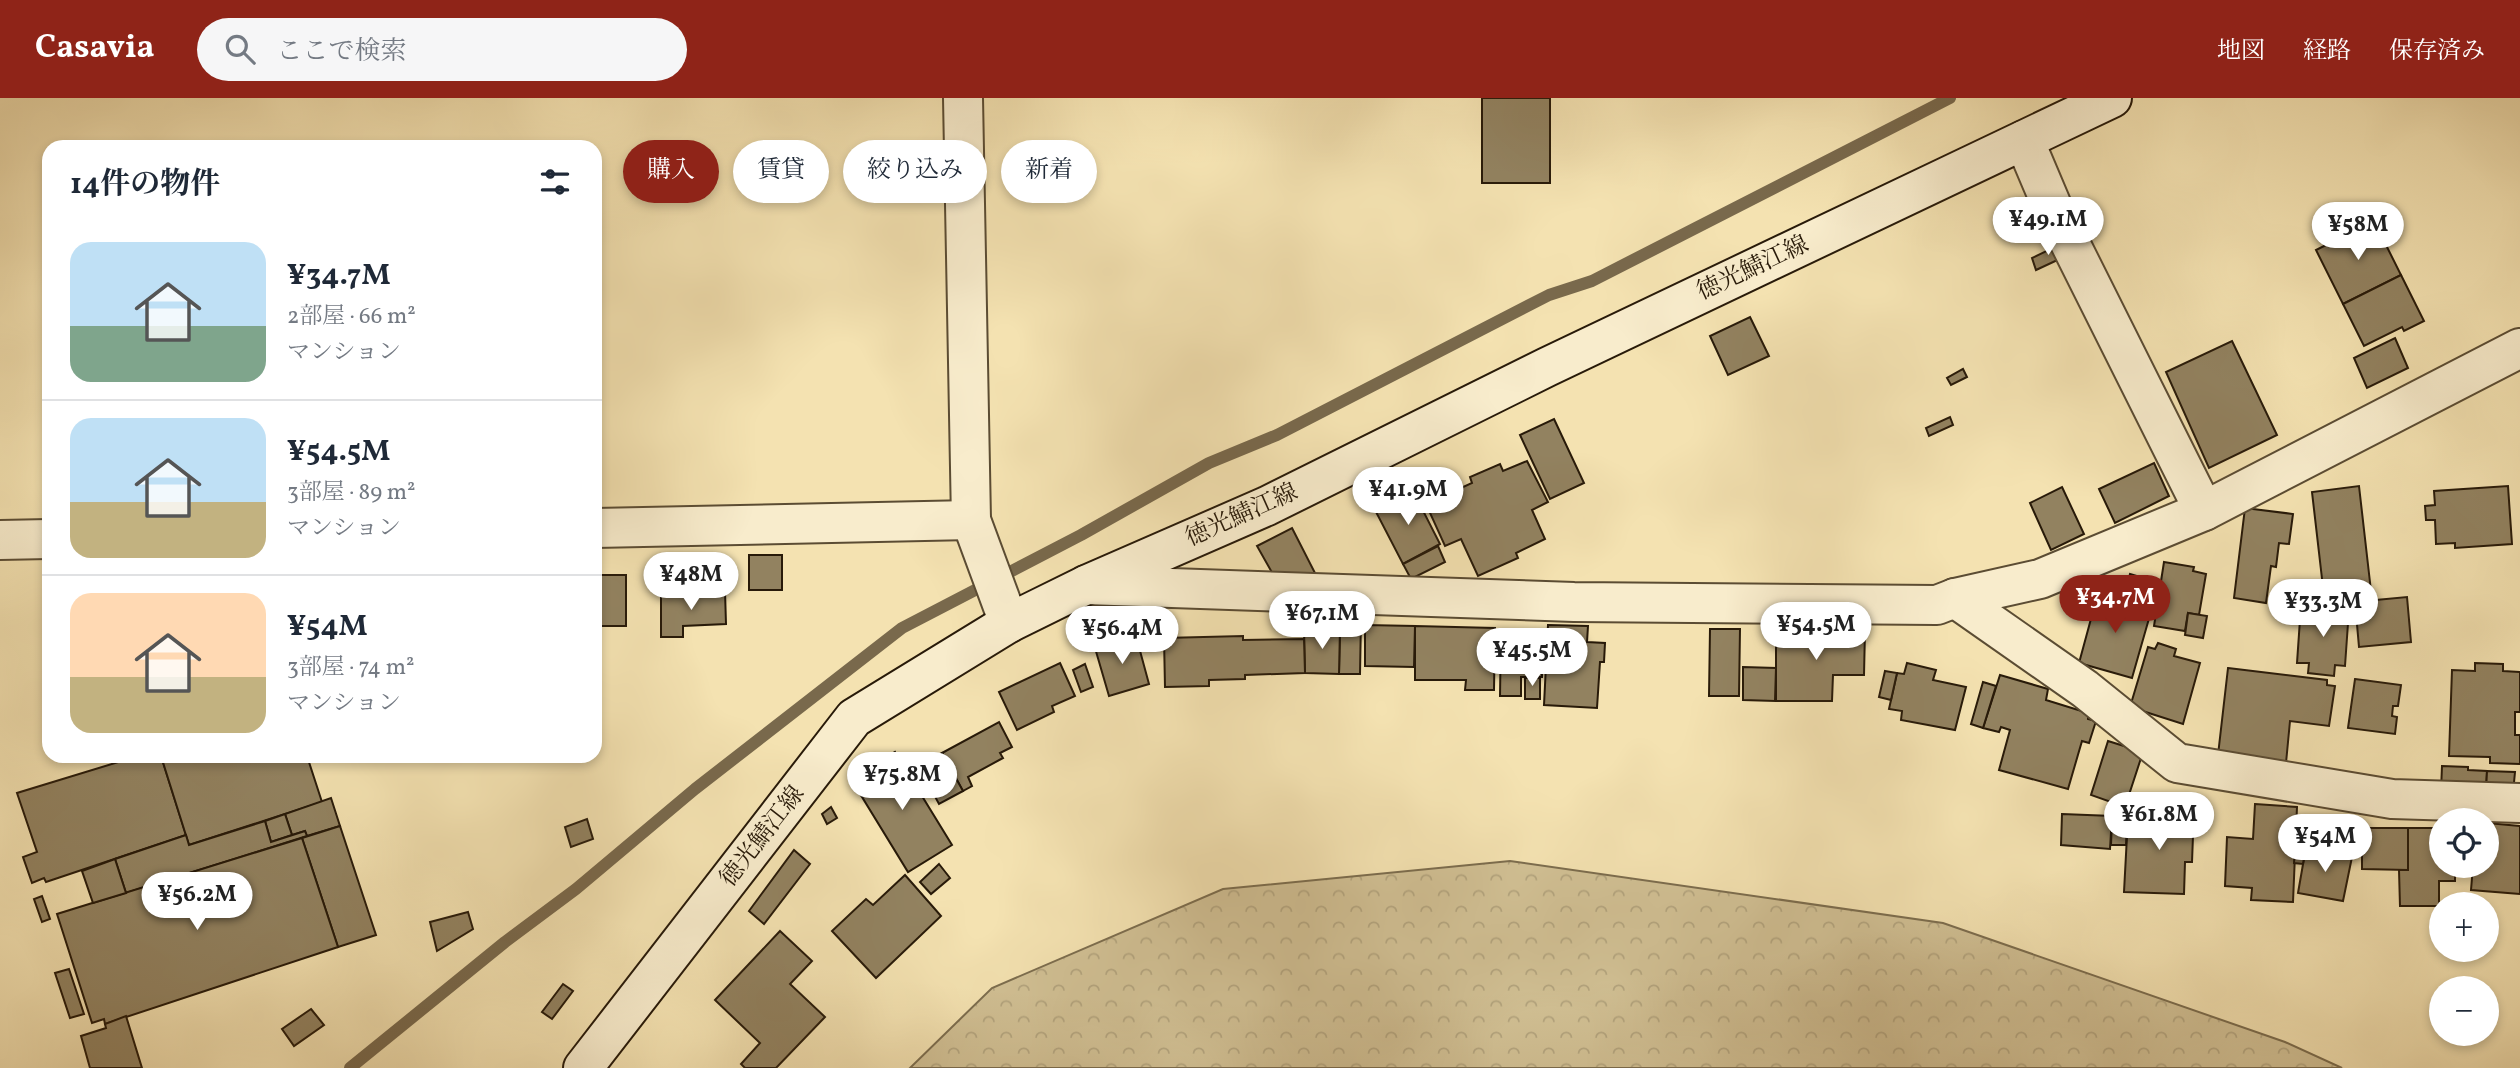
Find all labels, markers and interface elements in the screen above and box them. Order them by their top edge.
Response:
search box [197,18,687,81]
text: Casavia [35,26,155,72]
icon: search [221,30,259,68]
text: ここで検索 [277,34,407,70]
text: 地図 [2217,35,2265,69]
text: 経路 [2303,35,2351,69]
text: 保存済み [2389,35,2485,69]
chip: 購入 [623,140,719,203]
chip: 賃貸 [733,140,829,203]
chip: 絞り込み [843,140,987,203]
chip: 新着 [1001,140,1097,203]
icon: filters [536,163,574,201]
text: 14件の物件 [70,164,220,206]
pin: ¥49.1M [1991,198,2105,257]
pin: ¥58M [2317,202,2399,262]
text: ¥49.1M [2009,204,2087,236]
text: ¥58M [2328,209,2388,241]
street label: 徳光鯖江線 [1691,228,1815,310]
text: ¥34.7M [287,255,390,297]
icon: home [126,270,210,354]
text: 2部屋 · 66 m² [287,301,416,333]
text: マンション [287,337,401,369]
text: ¥54.5M [287,431,390,473]
icon: home [126,446,210,530]
pin: ¥41.9M [1351,468,1465,527]
text: ¥41.9M [1368,474,1448,506]
street label: 徳光鯖江線 [1180,476,1304,556]
text: 3部屋 · 89 m² [287,477,416,509]
text: マンション [287,513,401,545]
pin: ¥48M [650,552,732,612]
text: ¥48M [659,559,723,591]
pin: ¥34.7M [2058,575,2172,635]
pin: ¥33.3M [2266,580,2380,639]
text: ¥34.7M [2075,582,2155,614]
text: ¥33.3M [2284,586,2362,618]
pin: ¥67.1M [1265,592,1379,651]
text: ¥67.1M [1285,598,1359,630]
pin: ¥54.5M [1759,602,1873,662]
text: ¥54M [287,606,368,648]
pin: ¥56.4M [1065,606,1179,666]
text: ¥54.5M [1776,609,1856,641]
text: ¥56.4M [1082,613,1162,645]
icon: home [126,621,210,705]
pin: ¥45.5M [1475,628,1589,688]
text: ¥45.5M [1493,635,1571,667]
text: 3部屋 · 74 m² [287,652,415,684]
text: マンション [287,688,401,720]
pin: ¥75.8M [845,752,959,812]
text: ¥75.8M [863,759,941,791]
street label: 徳光鯖江線 [713,779,813,895]
pin: ¥61.8M [2102,792,2216,852]
text: ¥61.8M [2120,799,2198,831]
map controls [2429,808,2499,1046]
button: locate [2429,808,2499,878]
pin: ¥54M [2284,814,2366,874]
text: ¥54M [2294,821,2356,853]
pin: ¥56.2M [140,872,254,932]
text: ¥56.2M [158,879,236,911]
button: + [2429,892,2499,962]
button: − [2429,976,2499,1046]

